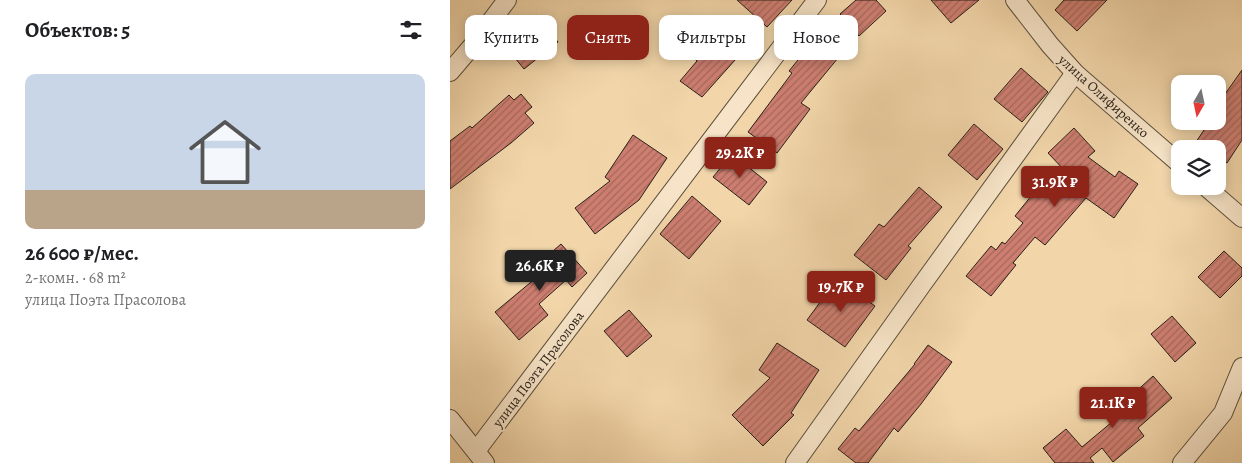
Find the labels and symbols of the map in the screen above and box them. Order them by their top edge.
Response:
street label: улица Олифиренко [1053,50,1153,142]
north arrow [1171,75,1226,130]
pin: 29.2K ₽ [694,136,786,179]
pin: 31.9K ₽ [1009,166,1101,208]
pin: 26.6K ₽ [494,250,586,292]
pin: 19.7K ₽ [795,270,887,313]
street label: улица Поэта Прасолова [488,307,589,432]
pin: 21.1K ₽ [1067,386,1159,429]

